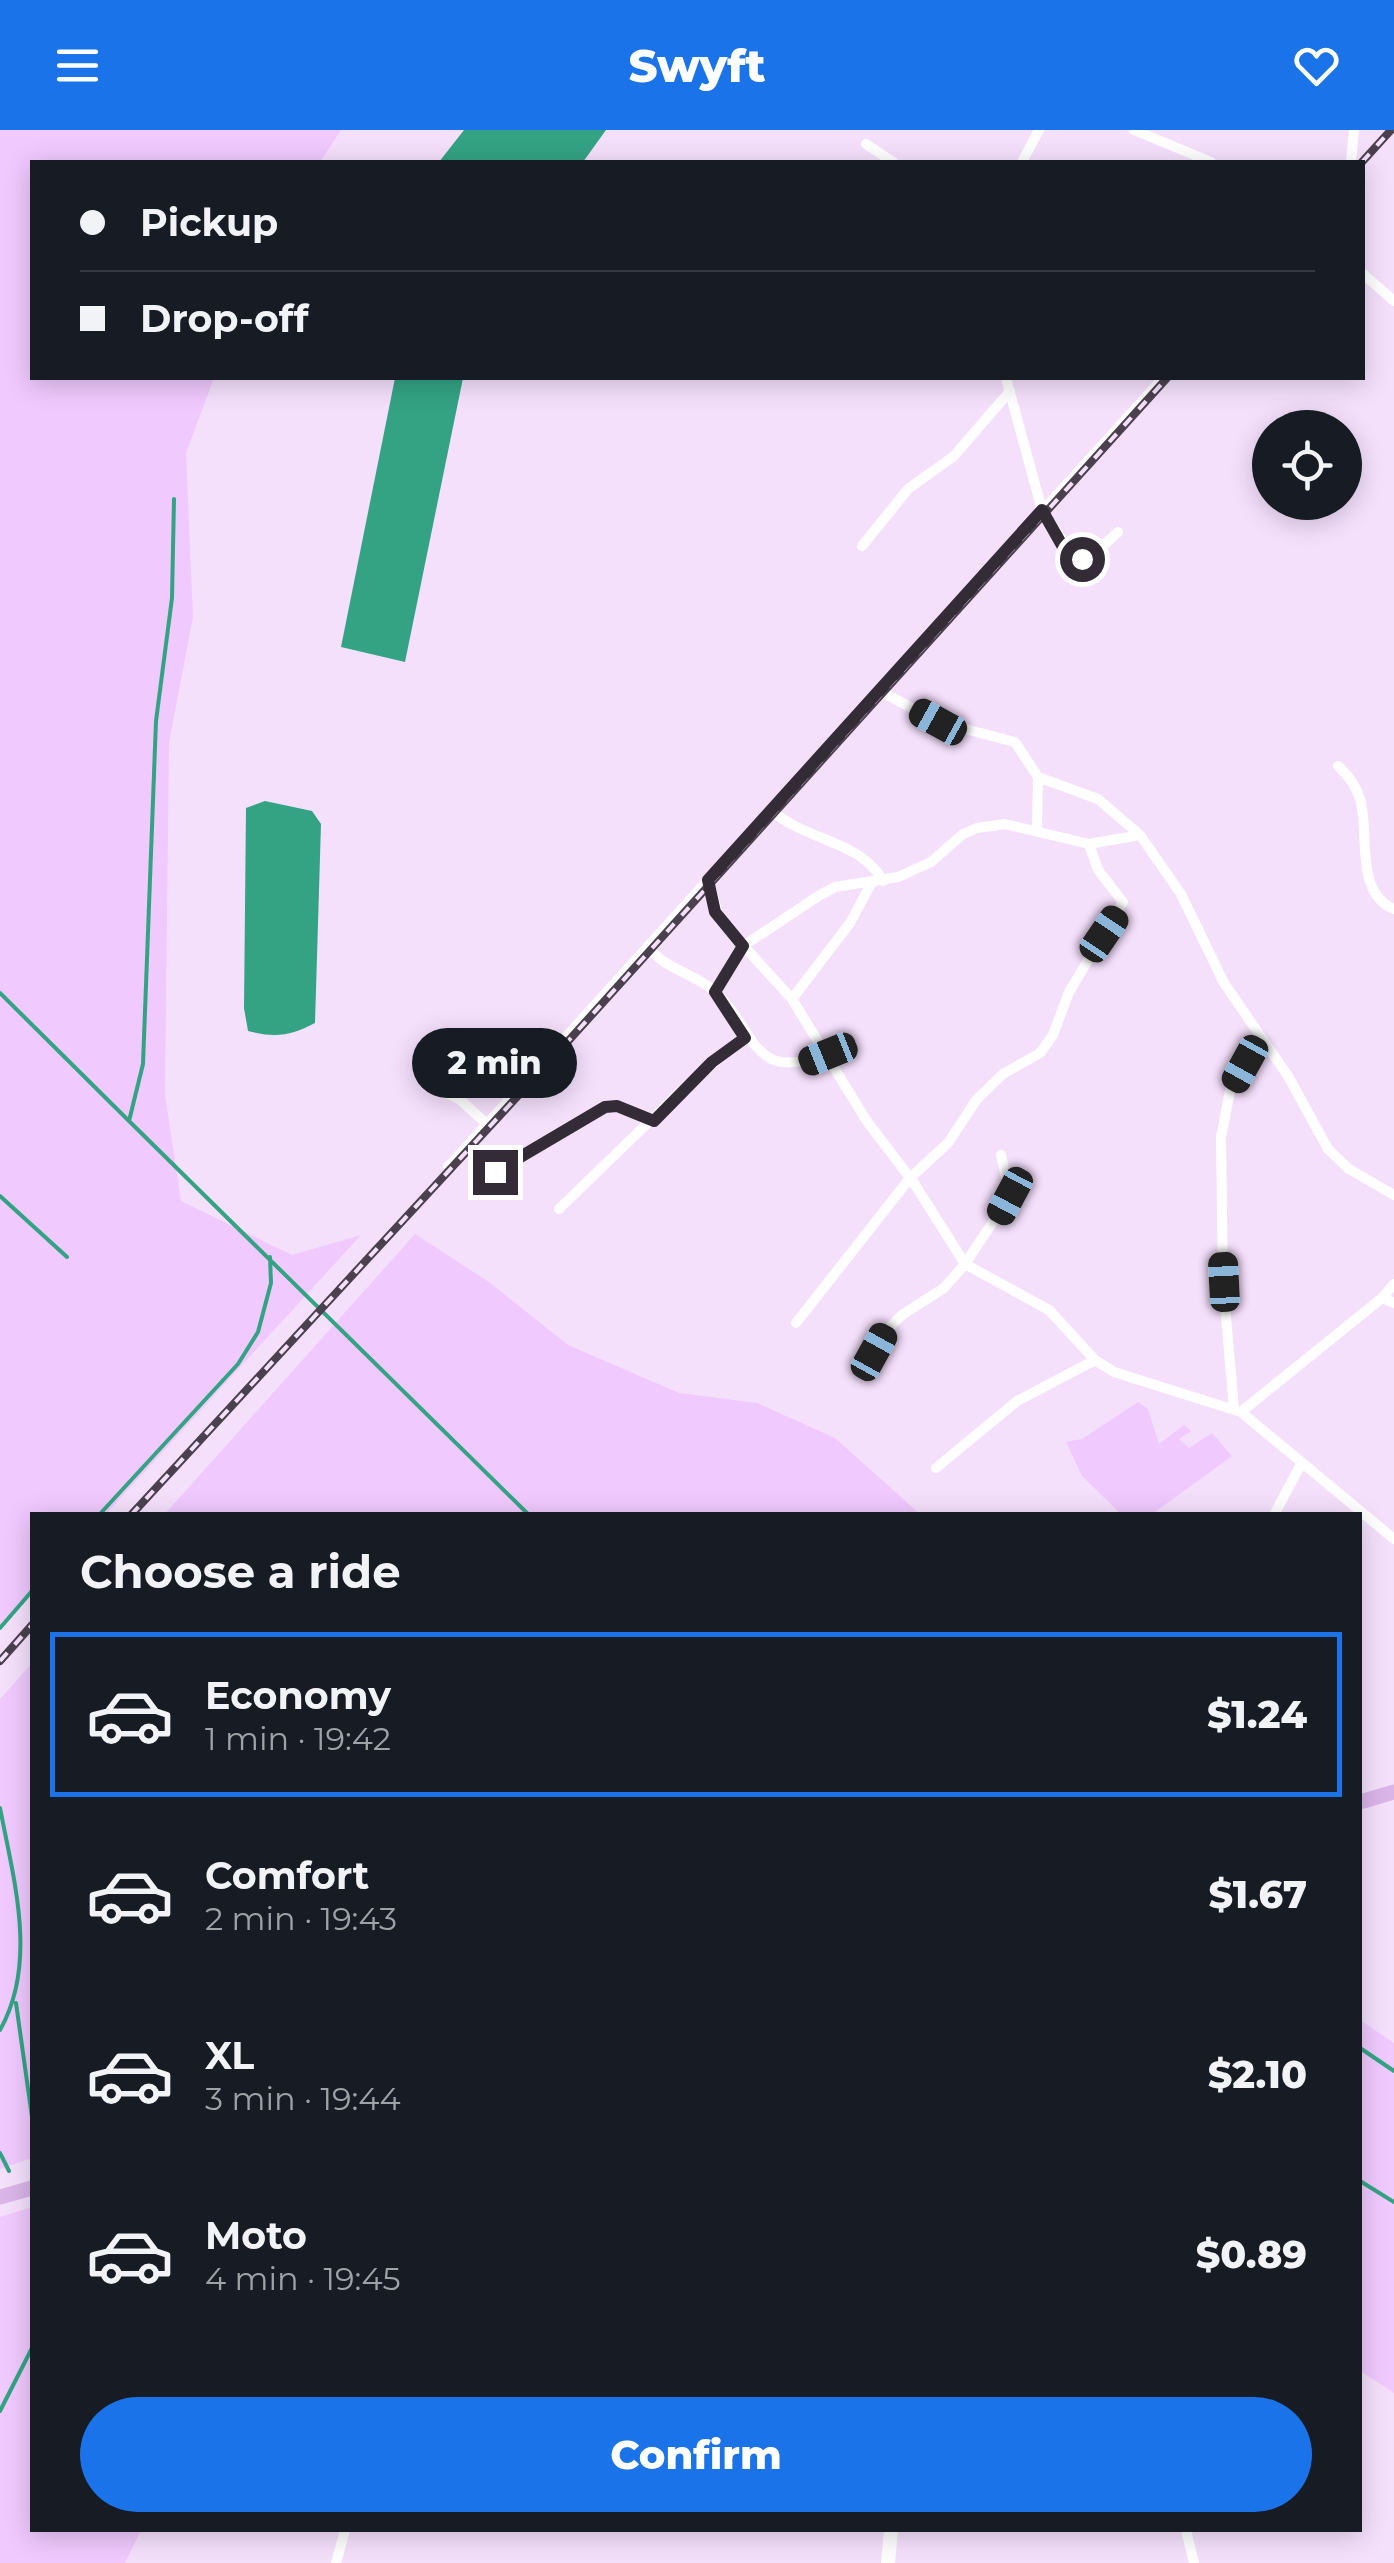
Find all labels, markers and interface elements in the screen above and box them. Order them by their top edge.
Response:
icon: menu [50,38,105,93]
text: Swyft [628,38,766,93]
icon: heart [1289,38,1344,93]
text: Pickup [140,199,278,246]
text: Drop-off [140,295,309,342]
map controls [1252,410,1362,520]
button: locate [1252,410,1362,520]
route start [1060,537,1105,582]
car [904,694,972,750]
car [1075,901,1133,967]
callout: 2 min [412,1027,578,1097]
car [795,1029,861,1079]
car [1217,1030,1273,1098]
text: 2 min [447,1043,542,1082]
route end [473,1150,518,1195]
car [983,1162,1037,1230]
car [1207,1251,1241,1313]
car [846,1318,902,1386]
text: Choose a ride [80,1544,401,1599]
icon: car [85,1670,175,1760]
text: Economy [205,1672,391,1719]
text: $1.24 [1207,1691,1307,1738]
text: 1 min · 19:42 [205,1719,391,1758]
icon: car [85,1850,175,1940]
text: Comfort [205,1852,369,1899]
text: $1.67 [1209,1871,1307,1918]
text: 2 min · 19:43 [205,1899,397,1938]
icon: car [85,2030,175,2120]
text: XL [205,2032,254,2079]
text: $2.10 [1208,2051,1307,2098]
text: 3 min · 19:44 [205,2079,401,2118]
icon: car [85,2210,175,2300]
text: Moto [205,2212,307,2259]
text: $0.89 [1196,2231,1307,2278]
text: 4 min · 19:45 [205,2259,401,2298]
button: Confirm [80,2397,1312,2512]

